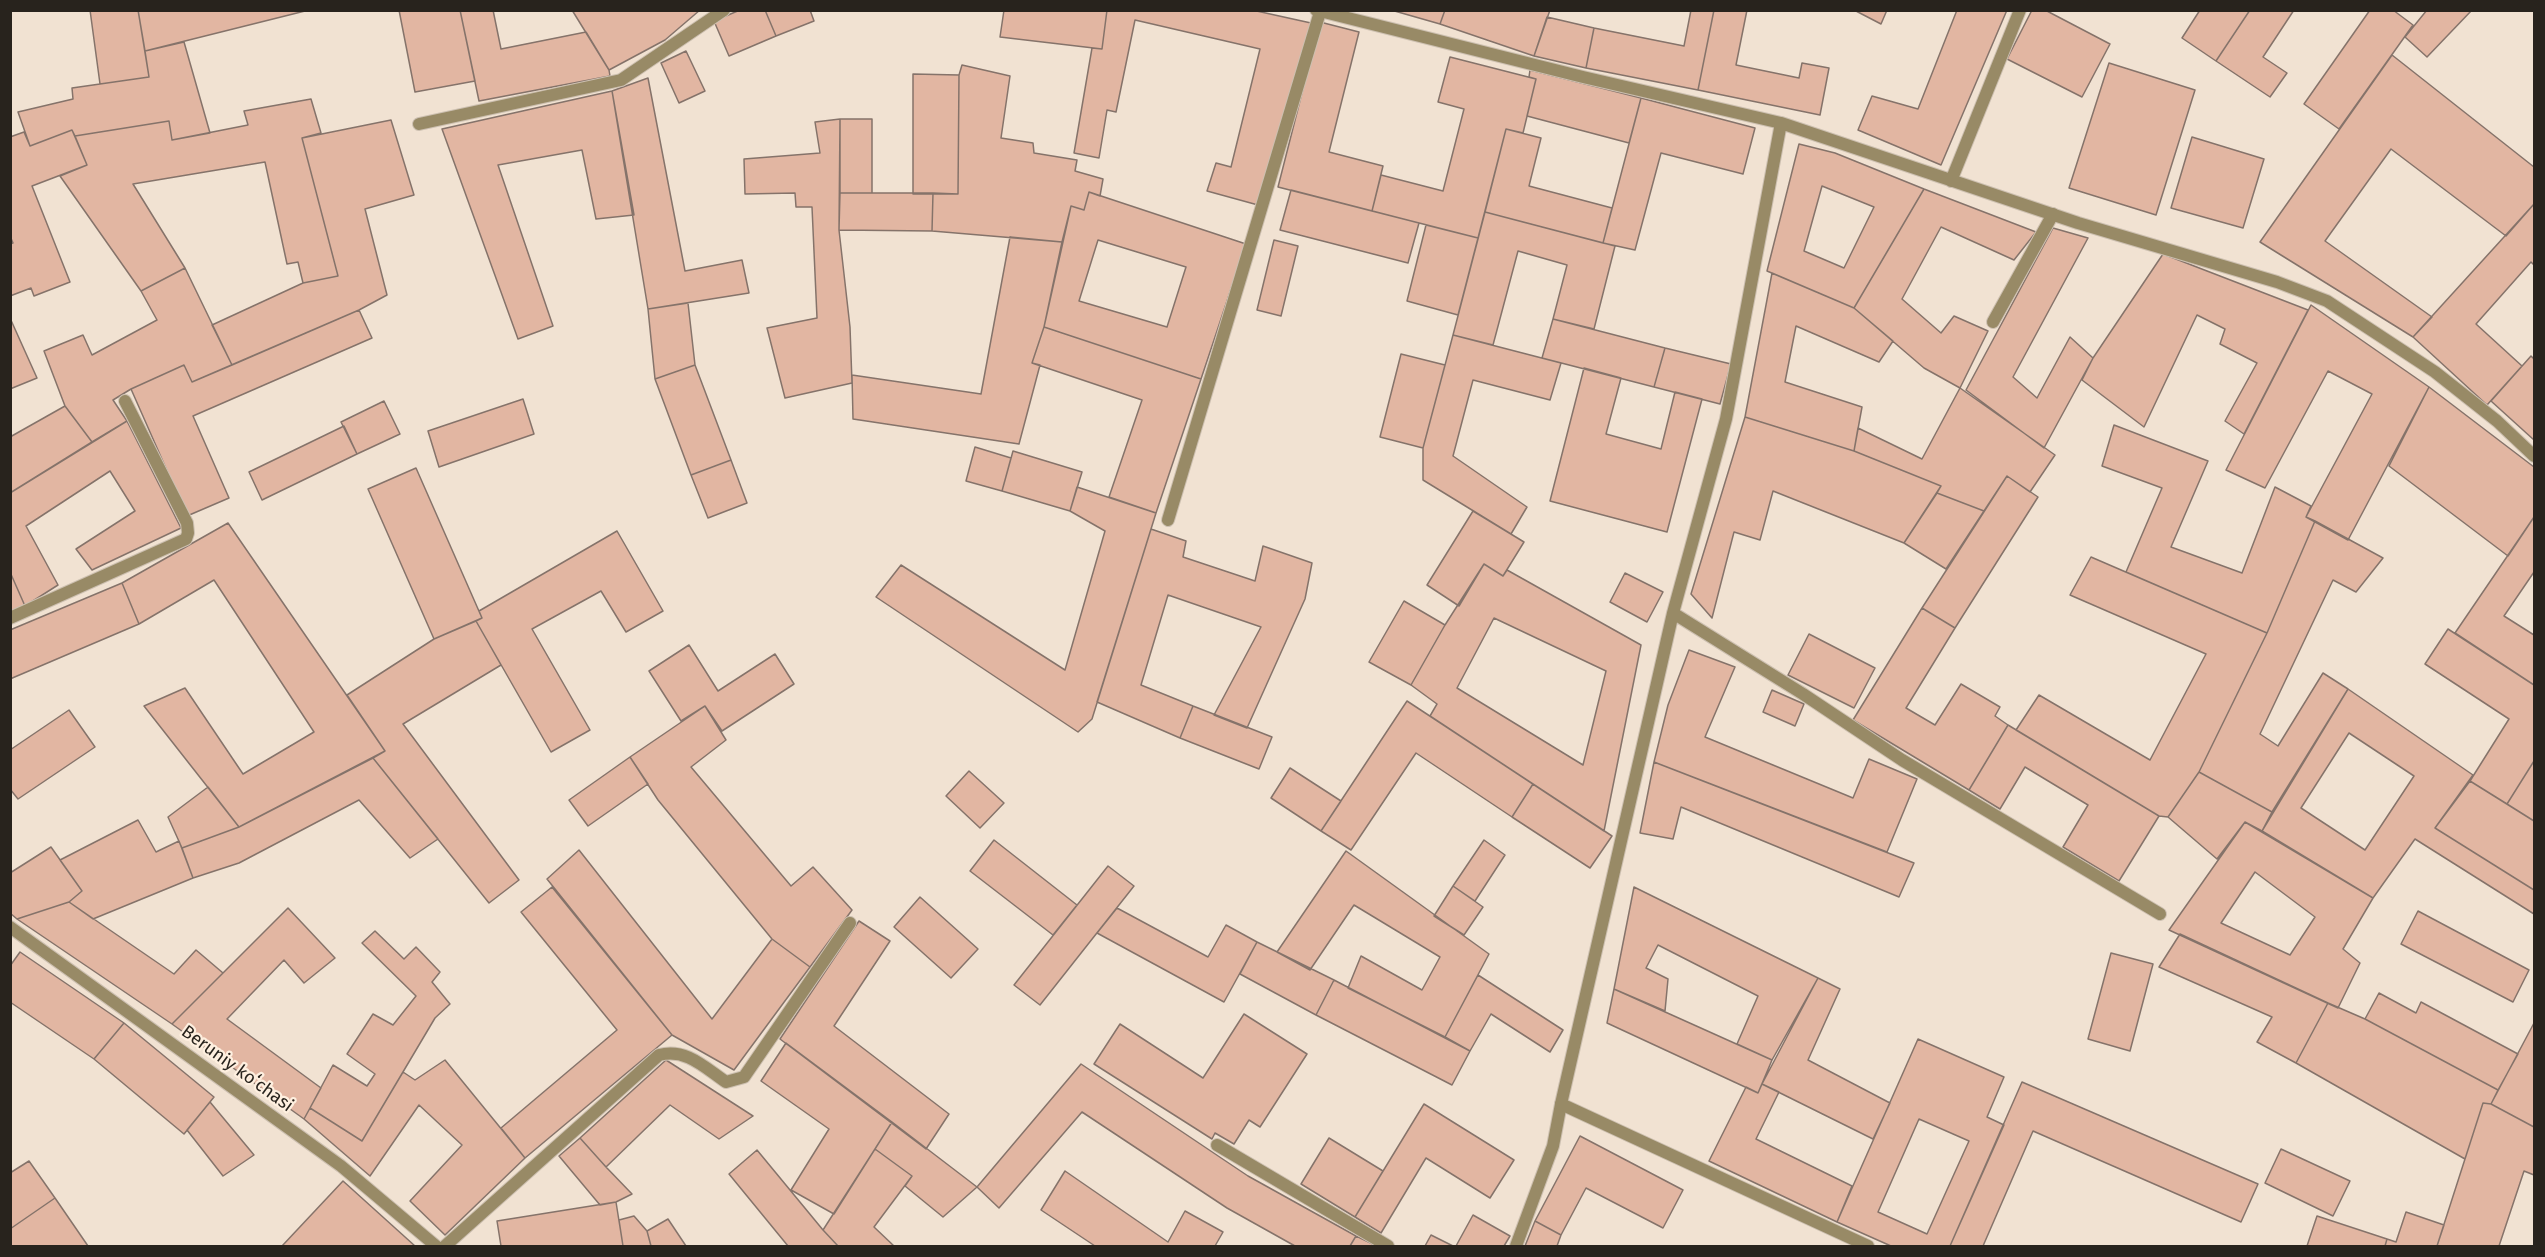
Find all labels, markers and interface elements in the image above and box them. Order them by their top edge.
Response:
street label: Beruniy koʻchasi [177,1021,297,1117]

